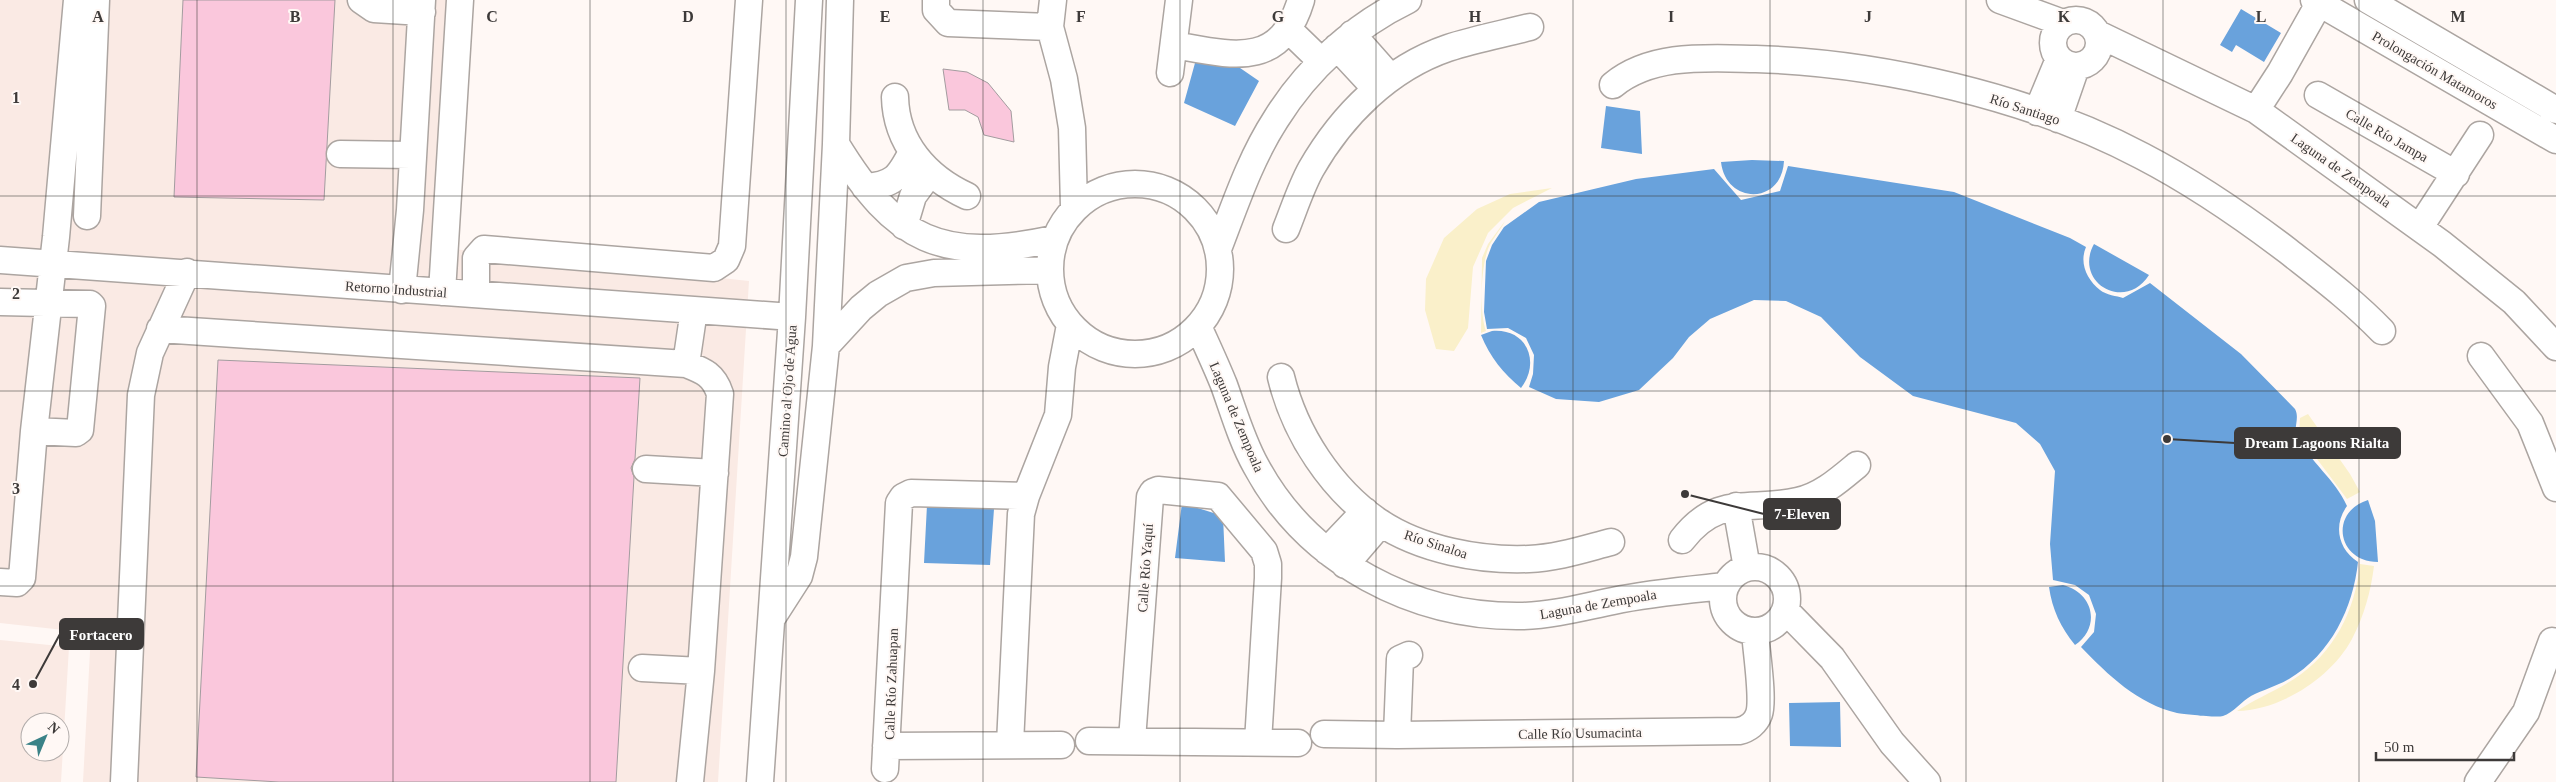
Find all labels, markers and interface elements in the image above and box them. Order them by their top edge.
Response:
text: A [92,8,104,25]
text: B [290,8,301,25]
text: C [486,8,498,25]
text: D [682,8,694,25]
text: E [880,8,890,25]
text: F [1076,8,1086,25]
text: G [1272,8,1285,25]
text: H [1469,8,1482,25]
text: I [1668,8,1674,25]
text: J [1864,8,1872,25]
text: K [2058,8,2071,25]
text: L [2256,8,2266,25]
text: M [2450,8,2466,25]
street label: Prolongación Matamoros [2370,28,2500,112]
text: 1 [12,89,20,106]
street label: Río Santiago [1988,91,2062,128]
street label: Calle Río Jampa [2343,106,2431,165]
street label: Laguna de Zempoala [2288,130,2394,211]
street label: Retorno Industrial [344,278,448,301]
text: 2 [12,285,20,302]
street label: Camino al Ojo de Agua [775,324,800,457]
street label: Laguna de Zempoala [1207,360,1267,475]
callout: Dream Lagoons Rialta [2235,428,2400,458]
text: Dream Lagoons Rialta [2245,435,2390,451]
text: 3 [12,480,20,497]
callout: 7-Eleven [1764,499,1840,529]
text: 7-Eleven [1774,506,1831,522]
street label: Calle Río Yaquí [1135,523,1156,613]
street label: Río Sinaloa [1402,527,1470,562]
street label: Laguna de Zempoala [1539,587,1658,622]
callout: Fortacero [60,619,143,649]
text: Fortacero [69,627,133,643]
street label: Calle Río Zahuapan [882,628,901,740]
text: 4 [12,676,20,693]
north arrow [20,712,70,762]
text: N [45,719,63,737]
street label: Calle Río Usumacinta [1518,725,1643,742]
scale bar [2376,730,2514,762]
text: 50 m [2384,739,2415,755]

